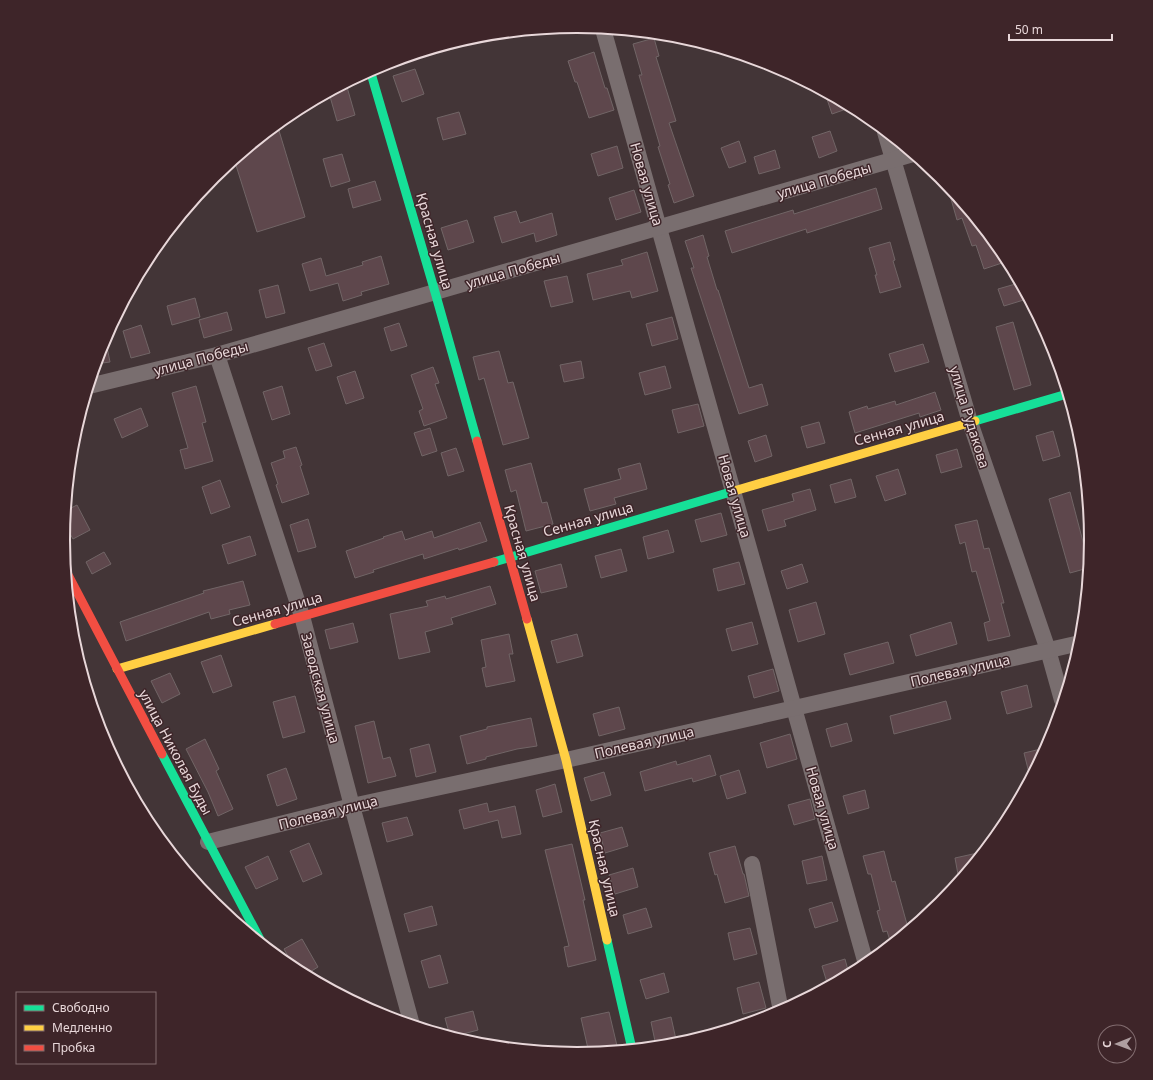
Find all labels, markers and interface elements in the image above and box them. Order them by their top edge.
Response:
scale bar [1009,16,1112,42]
text: 50 m [1015,21,1043,38]
street label: Новая улица [626,140,668,228]
street label: улица Победы [775,158,873,202]
street label: Красная улица [412,190,458,292]
street label: улица Победы [464,248,562,292]
street label: улица Победы [152,336,250,380]
street label: улица Рудакова [945,364,995,470]
street label: Сенная улица [852,406,946,450]
street label: Новая улица [714,452,756,540]
street label: Сенная улица [541,497,635,541]
street label: Красная улица [500,502,546,604]
street label: Сенная улица [230,587,324,631]
street label: Заводская улица [297,631,345,745]
street label: Полевая улица [908,649,1012,691]
street label: улица Николая Буды [135,686,217,818]
street label: Полевая улица [592,721,696,763]
street label: Новая улица [802,764,844,852]
street label: Полевая улица [276,790,380,834]
street label: Красная улица [585,817,625,919]
legend [16,992,156,1064]
text: Свободно [52,999,110,1016]
text: Медленно [52,1019,112,1036]
north arrow [1097,1024,1137,1064]
text: Пробка [52,1039,95,1056]
text: С [1099,1040,1114,1048]

